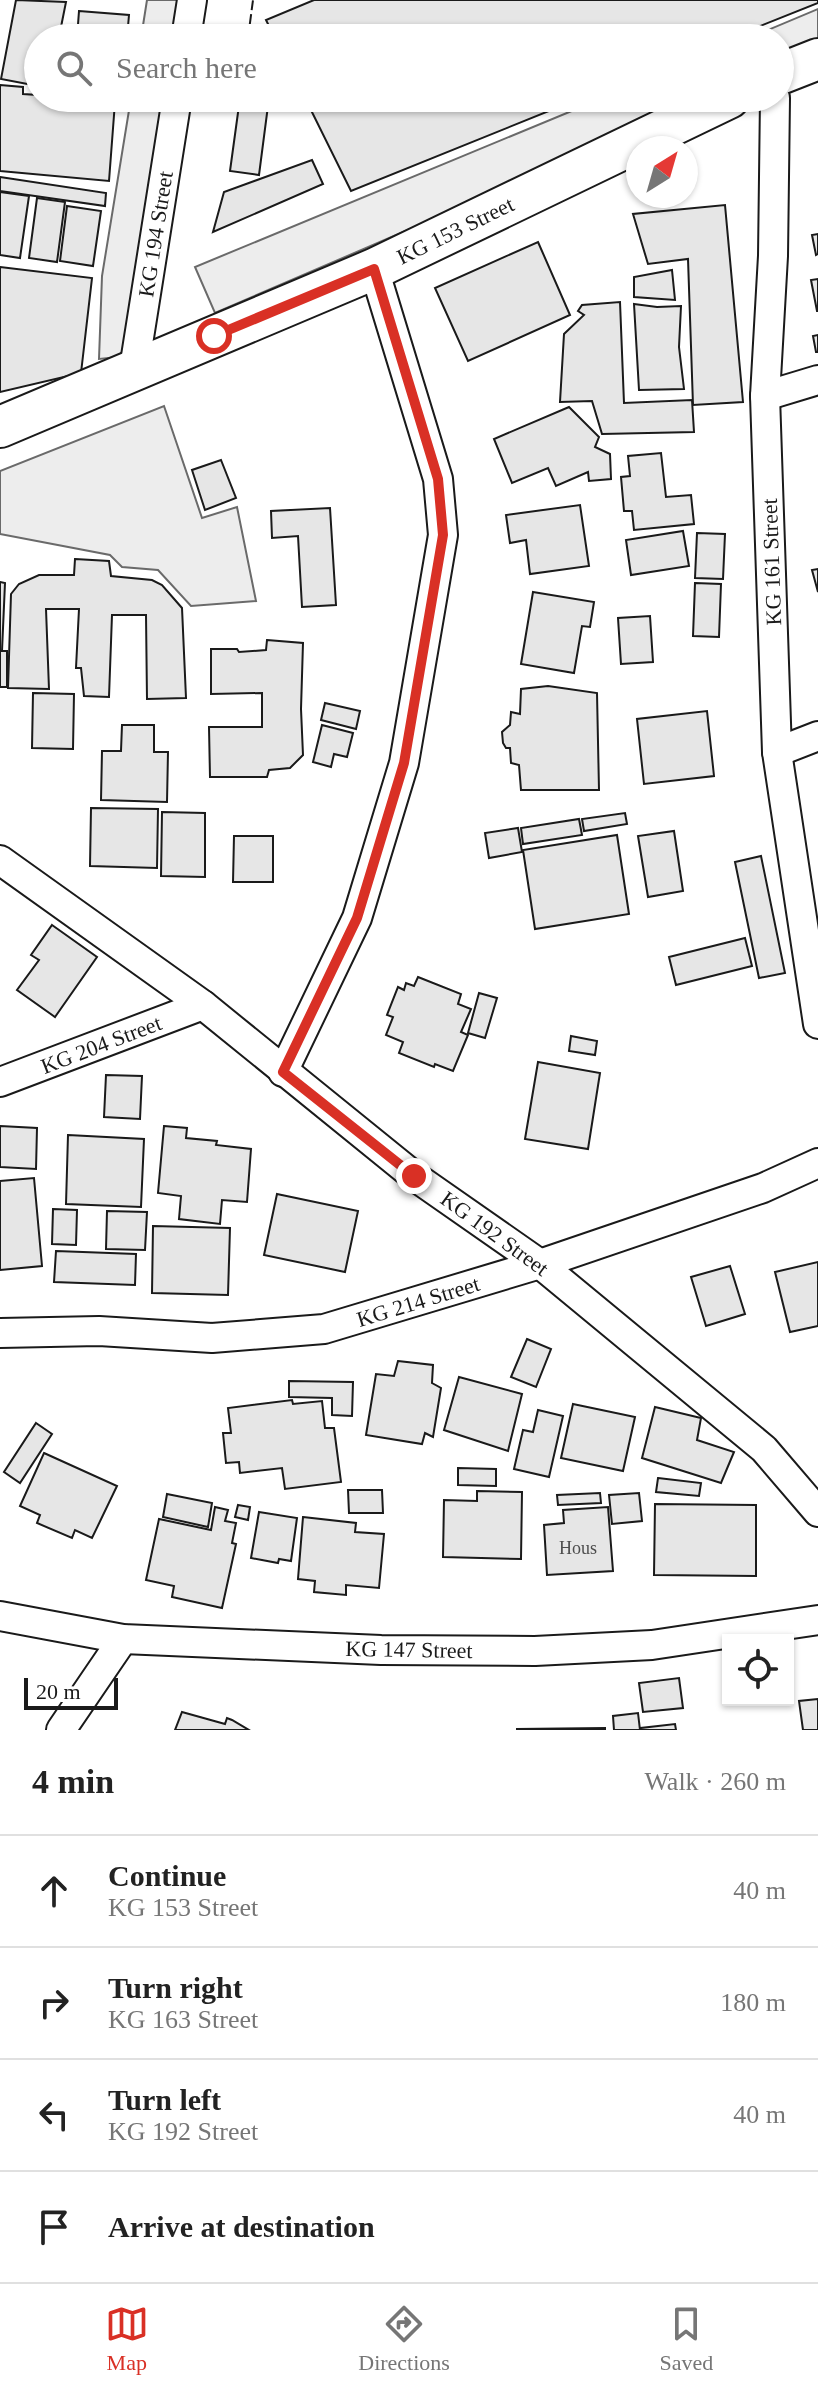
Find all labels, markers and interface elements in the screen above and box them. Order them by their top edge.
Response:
search box [24,24,794,112]
icon: search [52,46,96,90]
text: Search here [116,51,257,84]
north arrow [626,136,698,208]
street label: KG 194 Street [133,169,178,299]
street label: KG 153 Street [393,191,518,270]
route start [196,318,232,354]
street label: KG 161 Street [757,498,786,626]
street label: KG 204 Street [37,1010,165,1079]
route end [396,1158,432,1194]
street label: KG 192 Street [436,1186,553,1281]
street label: KG 214 Street [354,1271,483,1332]
house number: Hous [559,1538,597,1558]
map controls [722,1634,794,1706]
button: locate [722,1634,794,1706]
street label: KG 147 Street [345,1636,473,1663]
scale bar [24,1674,118,1710]
text: 20 m [36,1679,81,1704]
text: 4 min [32,1763,114,1800]
text: Walk · 260 m [644,1767,786,1796]
text: Continue [108,1859,226,1892]
icon: ahead [32,1869,76,1913]
text: 40 m [733,1876,786,1905]
text: KG 153 Street [108,1893,258,1922]
text: Turn right [108,1971,243,2004]
icon: right [32,1981,76,2025]
text: 180 m [720,1988,786,2017]
text: KG 163 Street [108,2005,258,2034]
text: Turn left [108,2083,221,2116]
icon: left [32,2093,76,2137]
text: 40 m [733,2100,786,2129]
text: KG 192 Street [108,2117,258,2146]
icon: arrive [32,2205,76,2249]
text: Arrive at destination [108,2210,375,2243]
tab: Map [105,2302,149,2376]
tab: Directions [358,2302,450,2376]
tab: Saved [659,2302,713,2376]

